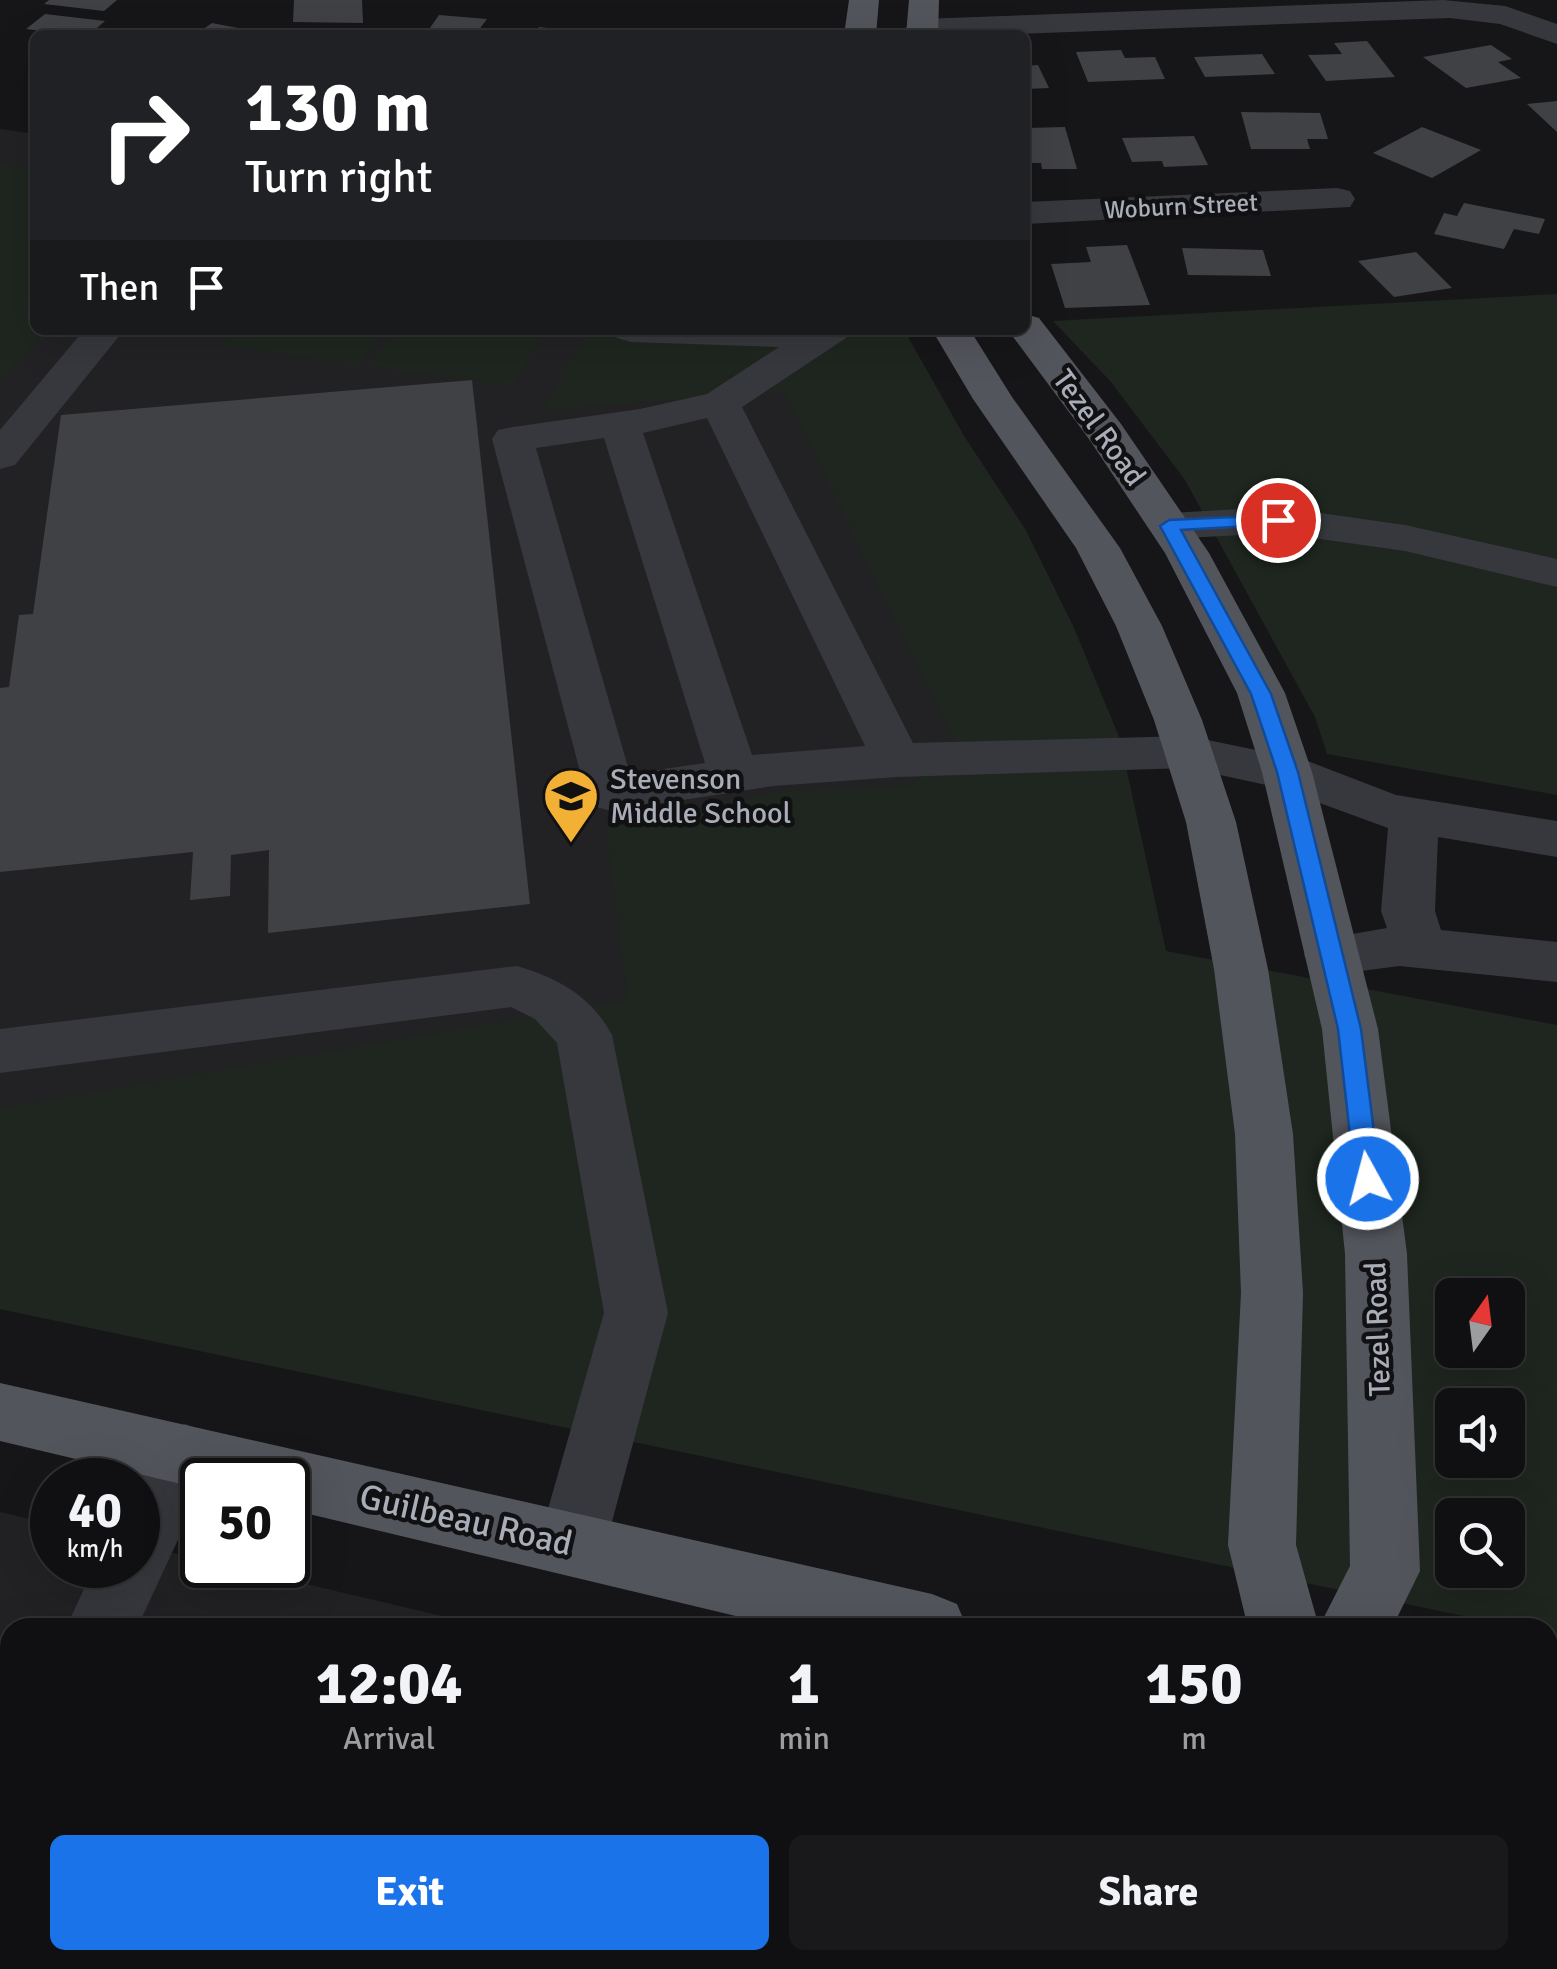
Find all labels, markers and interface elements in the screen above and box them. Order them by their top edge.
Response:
text: 130 m [245,64,430,150]
icon: right [80,70,210,200]
text: Turn right [245,150,433,205]
street label: Woburn Street [1103,186,1259,225]
icon: arrive [179,260,234,315]
text: Then [80,264,159,311]
street label: Tezel Road [1044,363,1154,493]
pin [1236,478,1321,563]
icon: arrive [1251,493,1306,548]
place label: Stevenson Middle School [610,761,791,832]
school or university icon: Stevenson Middle School [541,766,601,845]
position arrow [1316,1127,1420,1231]
street label: Tezel Road [1357,1261,1399,1397]
north arrow [1435,1278,1525,1368]
map controls [1435,1278,1525,1588]
button: sound [1435,1388,1525,1478]
speed limit sign: 50 [180,1458,310,1588]
street label: Guilbeau Road [356,1475,576,1565]
text: 40 [68,1480,122,1542]
button: search [1435,1498,1525,1588]
text: km/h [67,1533,123,1564]
text: 12:04 [315,1647,463,1721]
text: 1 [788,1647,820,1721]
text: 150 [1145,1647,1243,1721]
text: Arrival [343,1719,435,1758]
text: min [778,1719,830,1758]
text: m [1181,1719,1207,1758]
button: Exit [50,1835,769,1950]
button: Share [789,1835,1508,1950]

